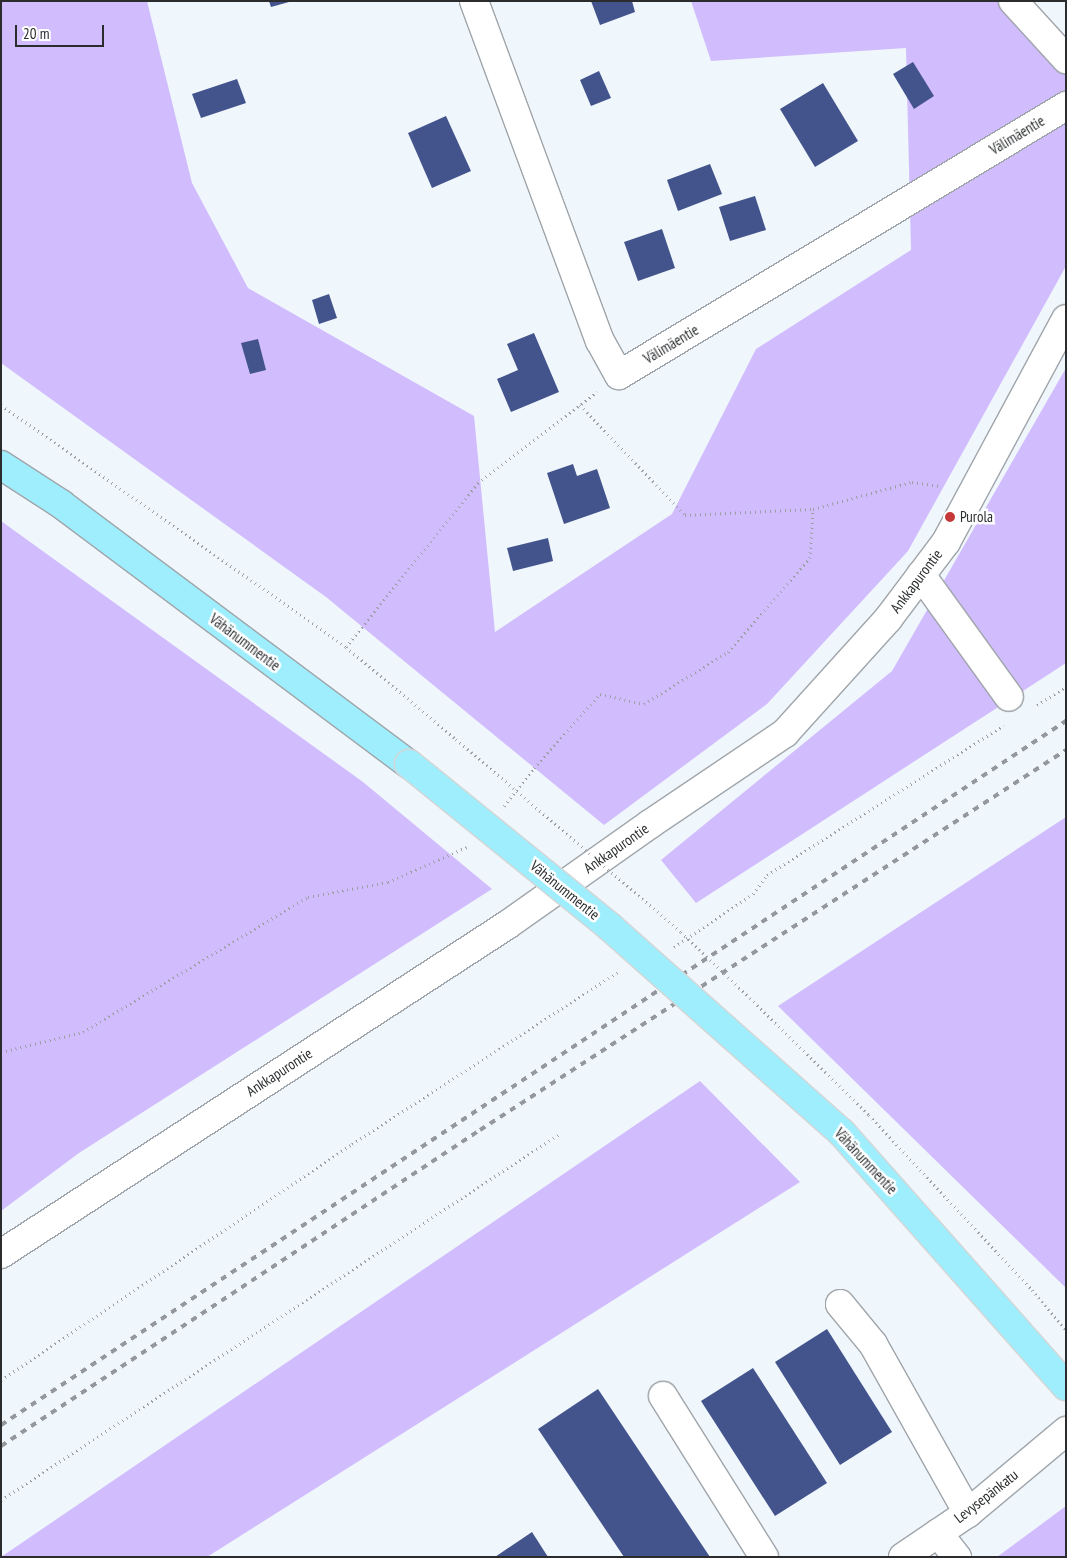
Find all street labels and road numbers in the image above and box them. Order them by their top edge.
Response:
street label: Välimäentie [986,112,1048,158]
street label: Välimäentie [640,321,702,367]
street label: Ankkapurontie [886,546,946,616]
street label: Vähänummentie [206,610,284,674]
street label: Ankkapurontie [580,819,652,877]
street label: Vähänummentie [527,857,603,923]
street label: Ankkapurontie [243,1044,315,1100]
street label: Vähänummentie [831,1124,901,1198]
street label: Levysepänkatu [951,1466,1021,1526]

